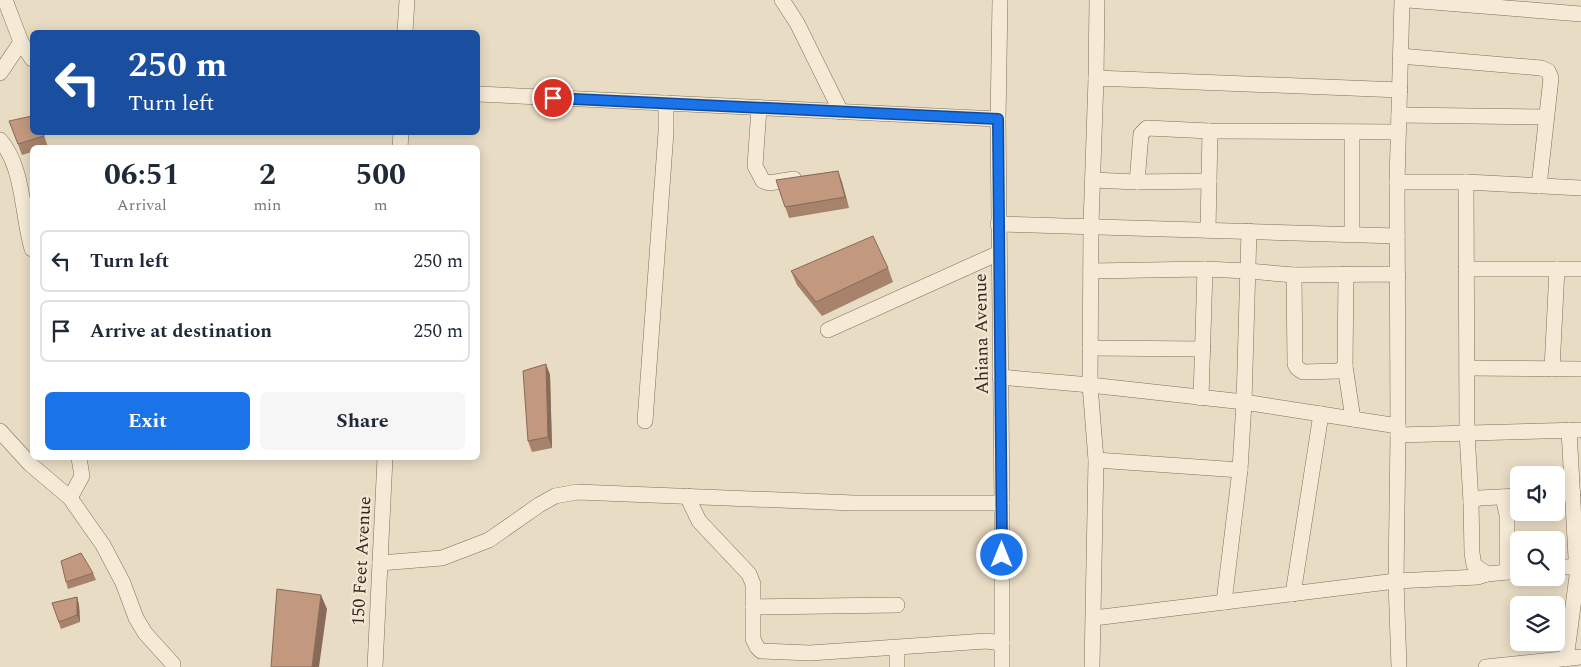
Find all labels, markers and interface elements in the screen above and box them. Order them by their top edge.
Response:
text: 250 m [128,39,227,92]
icon: left [45,50,110,115]
pin [532,77,574,119]
icon: arrive [539,84,567,112]
text: Turn left [128,87,214,120]
text: 06:51 [104,152,179,198]
text: 2 [259,152,276,198]
text: 500 [355,152,406,198]
text: Arrival [117,193,167,217]
text: min [253,193,281,217]
text: m [374,193,388,217]
icon: left [47,247,75,275]
text: Turn left [90,247,169,276]
text: 250 m [413,247,463,276]
street label: Ahiana Avenue [967,273,996,395]
icon: arrive [47,317,75,345]
text: Arrive at destination [90,317,272,346]
text: 250 m [413,317,463,346]
button: Exit [45,392,250,450]
button: Share [260,392,465,450]
map controls [1510,466,1565,651]
button: sound [1510,466,1565,521]
street label: 150 Feet Avenue [345,496,378,627]
position arrow [975,528,1027,580]
button: search [1510,531,1565,586]
button: layers [1510,596,1565,651]

